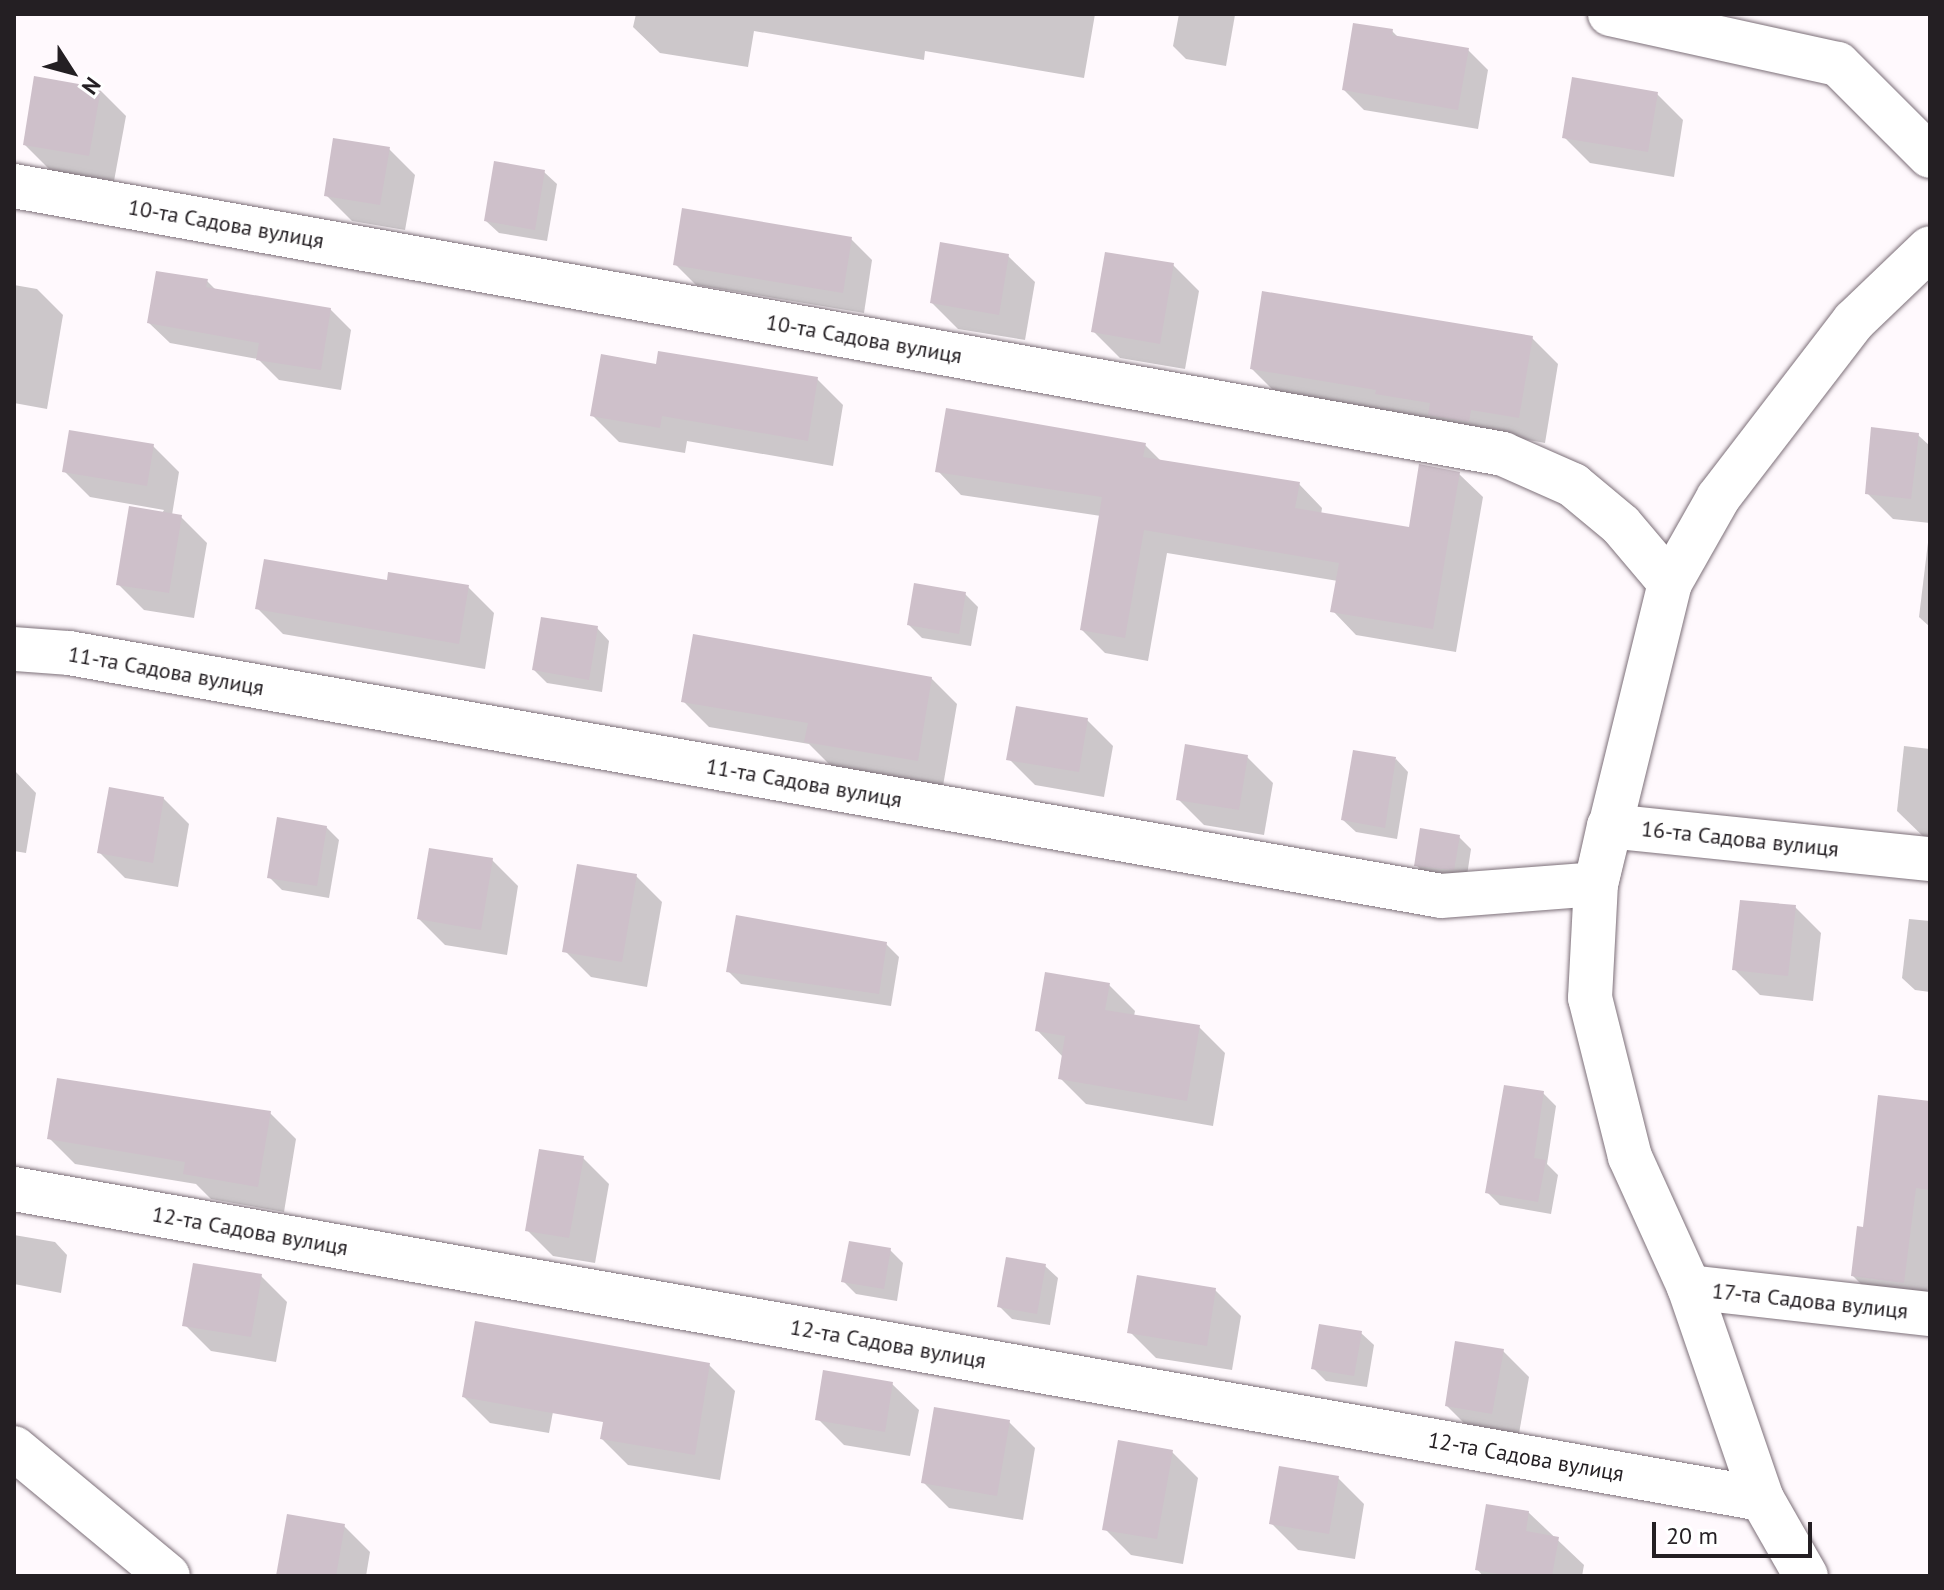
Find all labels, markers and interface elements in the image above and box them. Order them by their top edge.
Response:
north arrow [32,32,112,112]
text: N [76,72,107,100]
street label: 10-та Садова вулиця [126,194,326,254]
street label: 10-та Садова вулиця [764,309,964,369]
street label: 11-та Садова вулиця [66,641,266,701]
street label: 11-та Садова вулиця [704,753,904,813]
street label: 16-та Садова вулиця [1640,816,1840,862]
street label: 12-та Садова вулиця [150,1201,350,1261]
street label: 17-та Садова вулиця [1711,1278,1909,1324]
street label: 12-та Садова вулиця [788,1314,988,1374]
street label: 12-та Садова вулиця [1426,1427,1626,1487]
scale bar [1656,1506,1816,1556]
text: 20 m [1666,1520,1718,1551]

